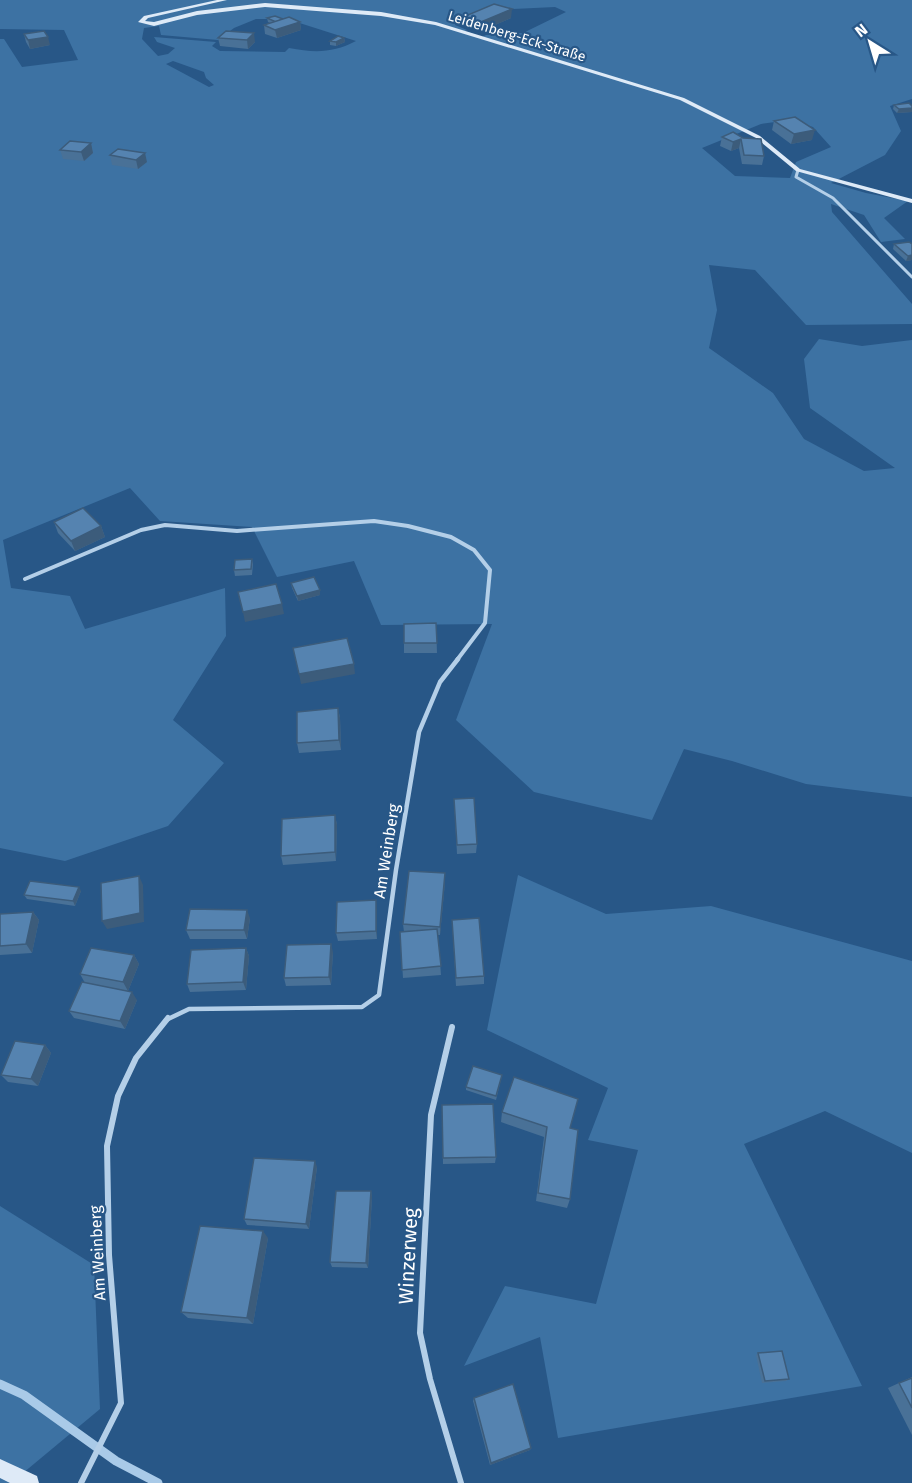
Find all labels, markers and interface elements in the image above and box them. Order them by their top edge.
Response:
street label: Leidenberg-Eck-Straße [446,7,588,66]
north arrow [840,12,900,72]
text: N [851,20,871,41]
street label: Am Weinberg [370,802,403,900]
street label: Am Weinberg [85,1204,109,1301]
street label: Winzerweg [393,1206,423,1305]

